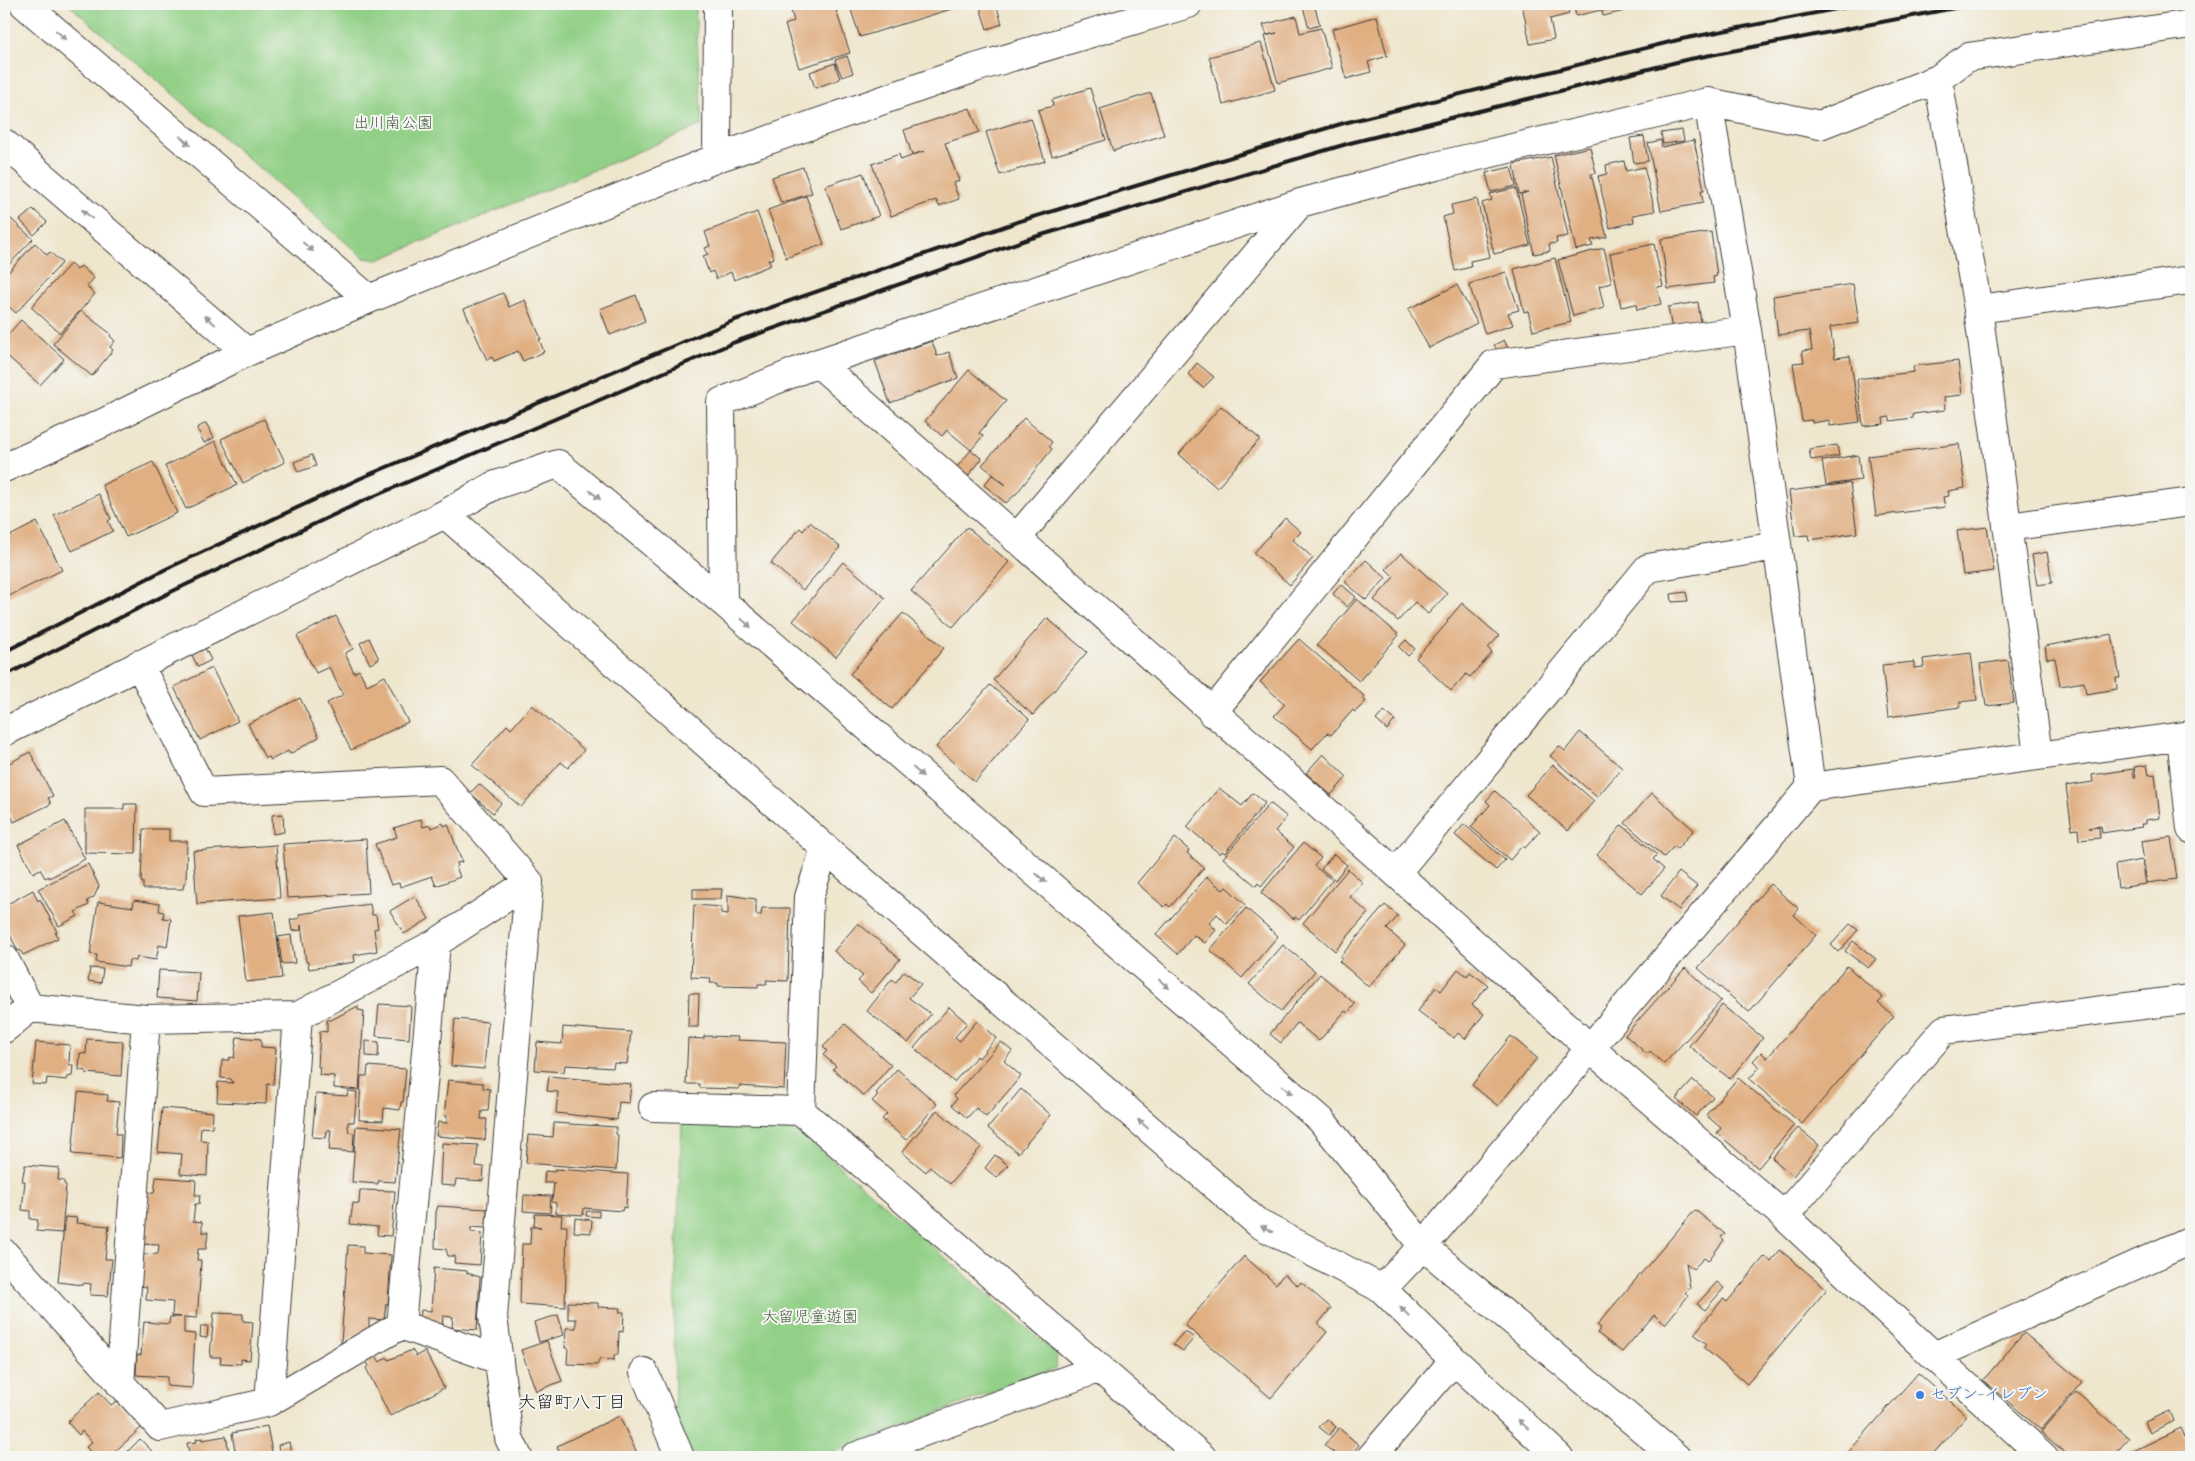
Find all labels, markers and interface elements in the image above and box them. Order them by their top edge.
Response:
one-way arrow [55,30,68,41]
park label: 出川南公園 [353,112,433,136]
one-way arrow [178,135,190,147]
one-way arrow [81,208,93,220]
one-way arrow [302,241,315,252]
one-way arrow [204,315,216,326]
one-way arrow [589,489,601,501]
one-way arrow [740,617,753,628]
one-way arrow [911,766,923,778]
one-way arrow [1034,872,1046,884]
one-way arrow [1157,979,1170,990]
one-way arrow [1281,1085,1294,1096]
one-way arrow [1138,1118,1150,1130]
one-way arrow [1260,1225,1275,1233]
park label: 大留児童遊園 [762,1306,858,1330]
one-way arrow [1399,1306,1411,1318]
place label: セブン-イレブン [1930,1383,2048,1407]
marker: セブン-イレブン [1914,1389,1926,1401]
district label: 大留町八丁目 [518,1391,626,1417]
one-way arrow [1518,1418,1530,1430]

